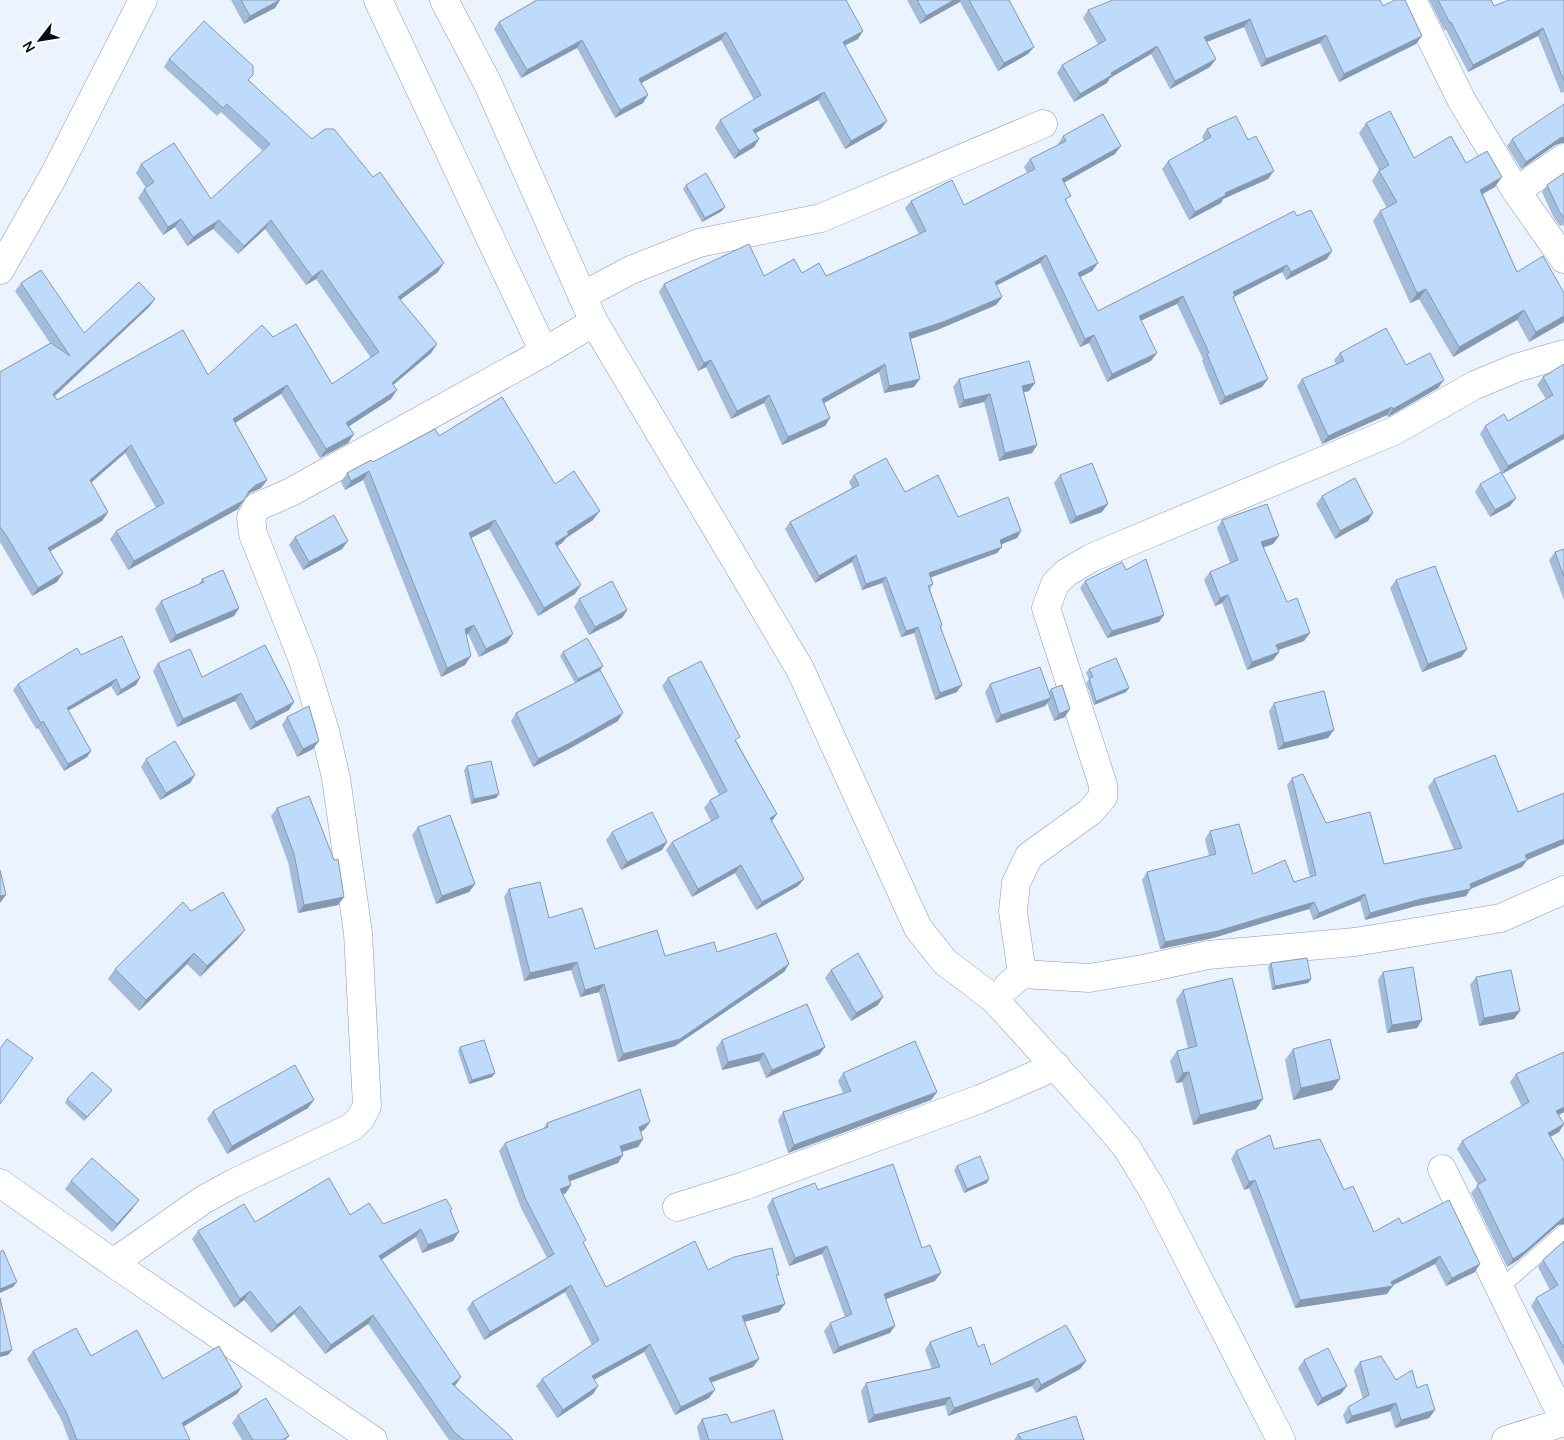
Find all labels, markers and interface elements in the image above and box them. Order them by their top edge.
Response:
north arrow [15,15,65,65]
text: N [18,38,39,56]

